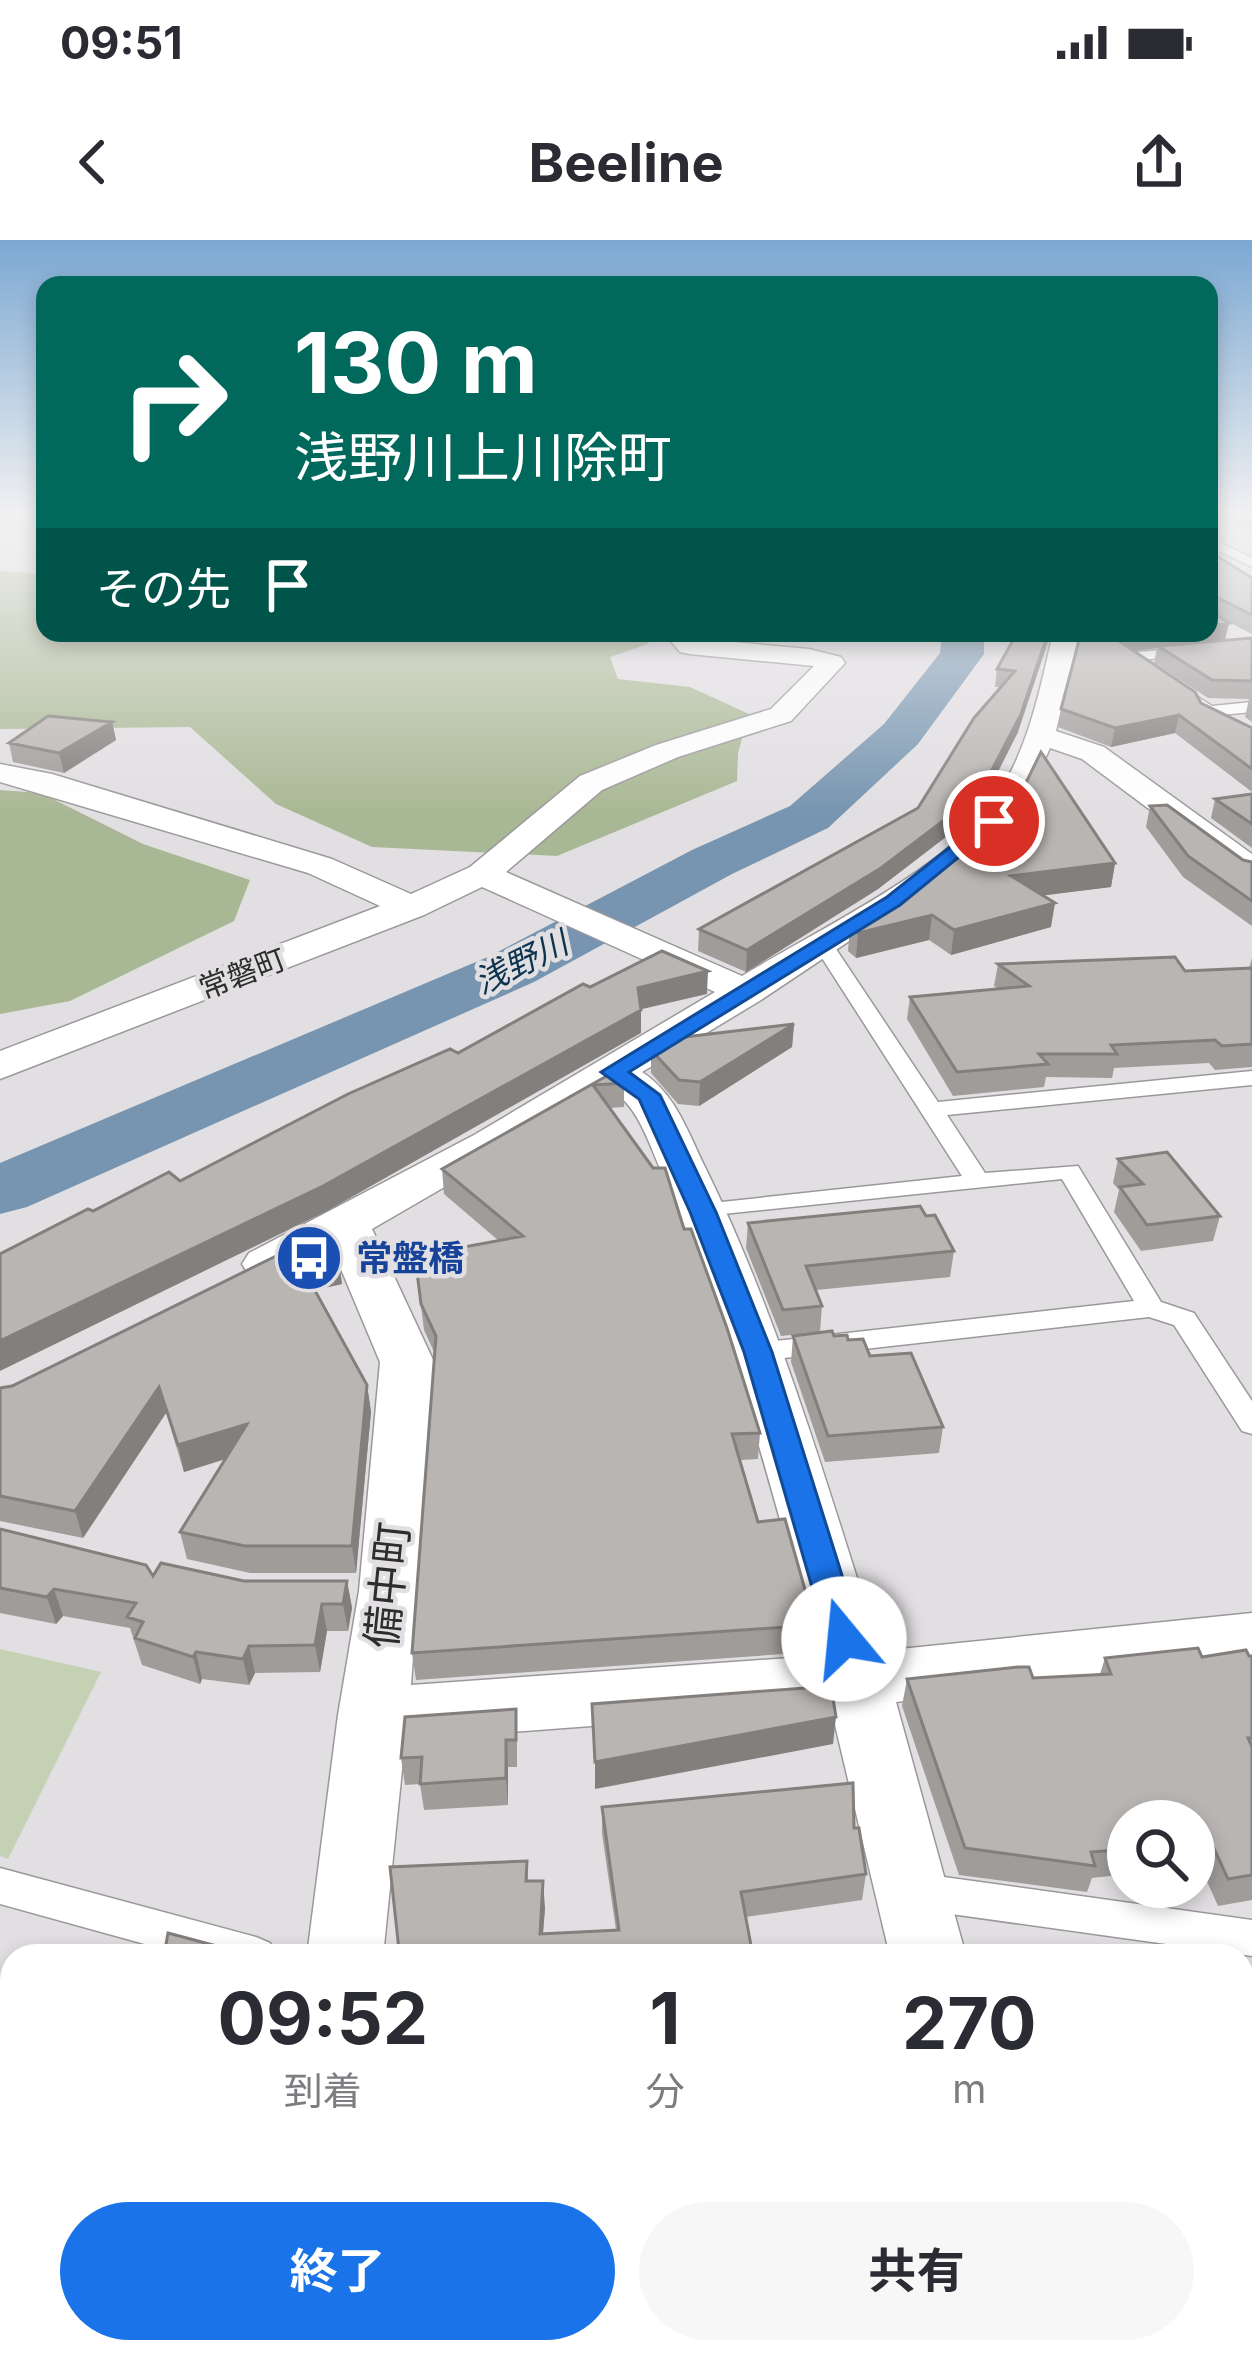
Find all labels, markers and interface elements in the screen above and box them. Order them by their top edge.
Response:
text: 09:51 [60,15,183,70]
icon: back [60,129,126,195]
icon: share [1126,129,1192,195]
text: Beeline [528,130,724,195]
text: 130 m [294,312,538,413]
icon: right [96,324,252,480]
text: 浅野川上川除町 [294,425,672,490]
icon: arrive [255,552,321,618]
text: その先 [96,561,231,616]
pin [943,770,1045,872]
icon: arrive [961,788,1027,854]
water label: 浅野川 [468,921,577,1002]
street label: 常磐町 [194,940,290,1006]
bus stop icon: 常盤橋 [274,1223,344,1293]
place label: 常盤橋 [356,1236,464,1280]
street label: 備中町 [355,1520,419,1650]
position arrow [781,1576,907,1702]
map controls [1107,1800,1215,1908]
button: search [1107,1800,1215,1908]
text: 09:52 [217,1974,428,2061]
text: 1 [650,1974,681,2061]
text: 270 [902,1979,1037,2066]
text: m [952,2065,986,2112]
text: 到着 [284,2067,362,2114]
text: 分 [646,2067,685,2114]
button: 終了 [60,2202,615,2340]
button: 共有 [639,2202,1194,2340]

